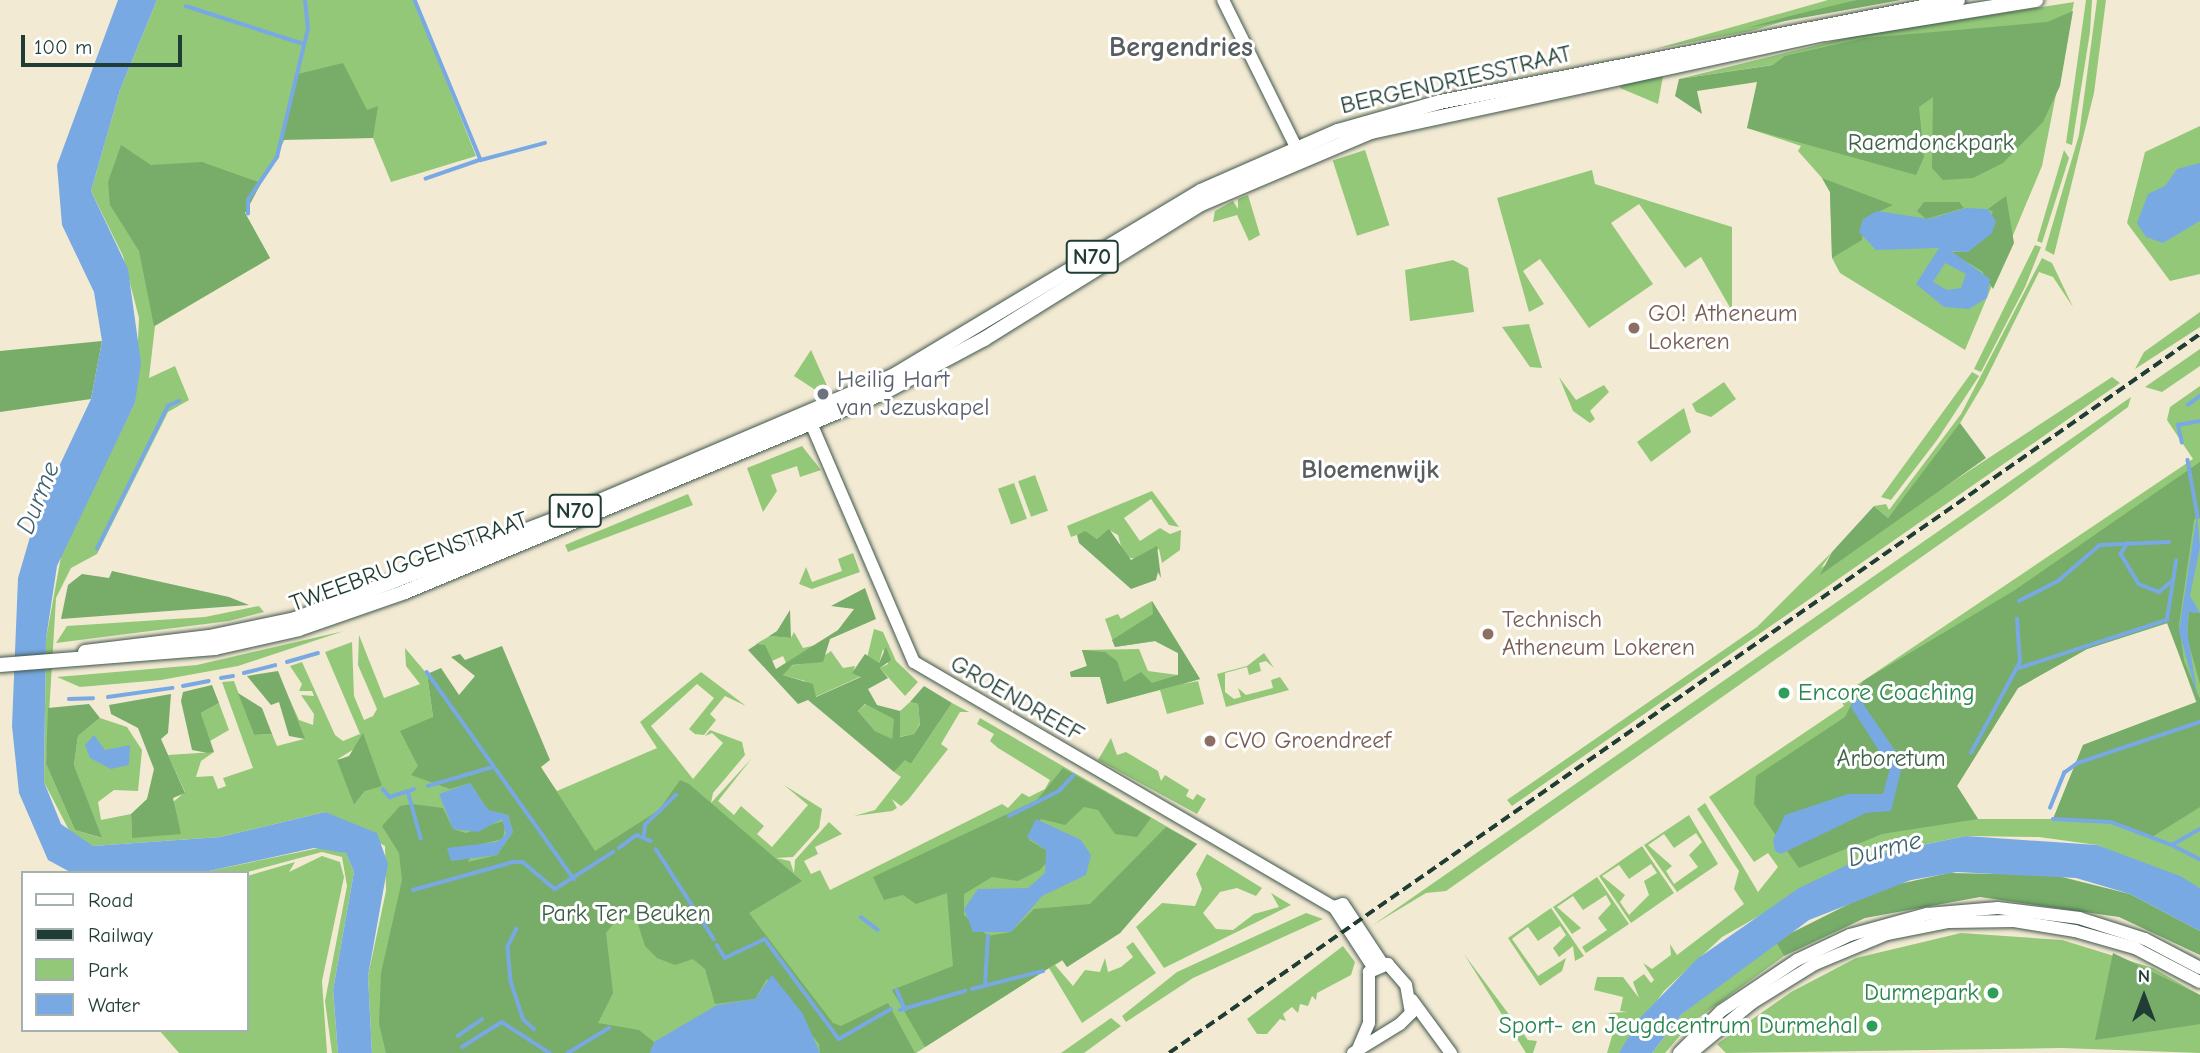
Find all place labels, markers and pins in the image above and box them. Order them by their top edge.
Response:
place label: GO! Atheneum Lokeren [1648,300,1798,356]
marker: GO! Atheneum Lokeren [1626,320,1642,336]
place label: Heilig Hart van Jezuskapel [837,366,989,422]
marker: Heilig Hart van Jezuskapel [815,386,831,402]
place label: Technisch Atheneum Lokeren [1502,606,1695,662]
marker: Technisch Atheneum Lokeren [1480,626,1496,642]
place label: Encore Coaching [1798,679,1975,707]
marker: Encore Coaching [1776,685,1792,701]
place label: CVO Groendreef [1224,727,1391,755]
marker: CVO Groendreef [1202,733,1218,749]
place label: Durmepark [1864,979,1979,1007]
marker: Durmepark [1985,985,2001,1001]
place label: Sport- en Jeugdcentrum Durmehal [1499,1012,1858,1040]
marker: Sport- en Jeugdcentrum Durmehal [1864,1018,1880,1034]

